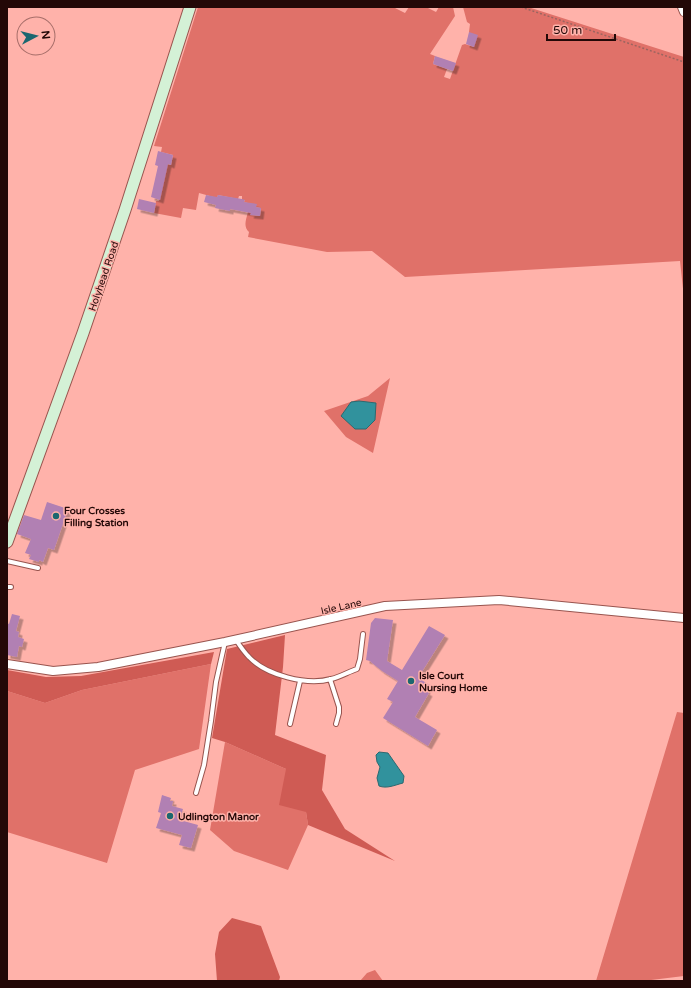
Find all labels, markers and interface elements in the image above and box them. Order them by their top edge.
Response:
north arrow [16,16,56,56]
scale bar [547,16,615,42]
text: 50 m [553,23,582,37]
text: N [38,30,52,40]
street label: Holyhead Road [86,240,121,313]
place label: Four Crosses Filling Station [64,505,129,529]
marker: Four Crosses Filling Station [51,511,61,521]
street label: Isle Lane [320,596,363,617]
place label: Isle Court Nursing Home [419,670,488,694]
marker: Isle Court Nursing Home [406,676,416,686]
marker: Udlington Manor [165,811,175,821]
place label: Udlington Manor [178,811,259,823]

